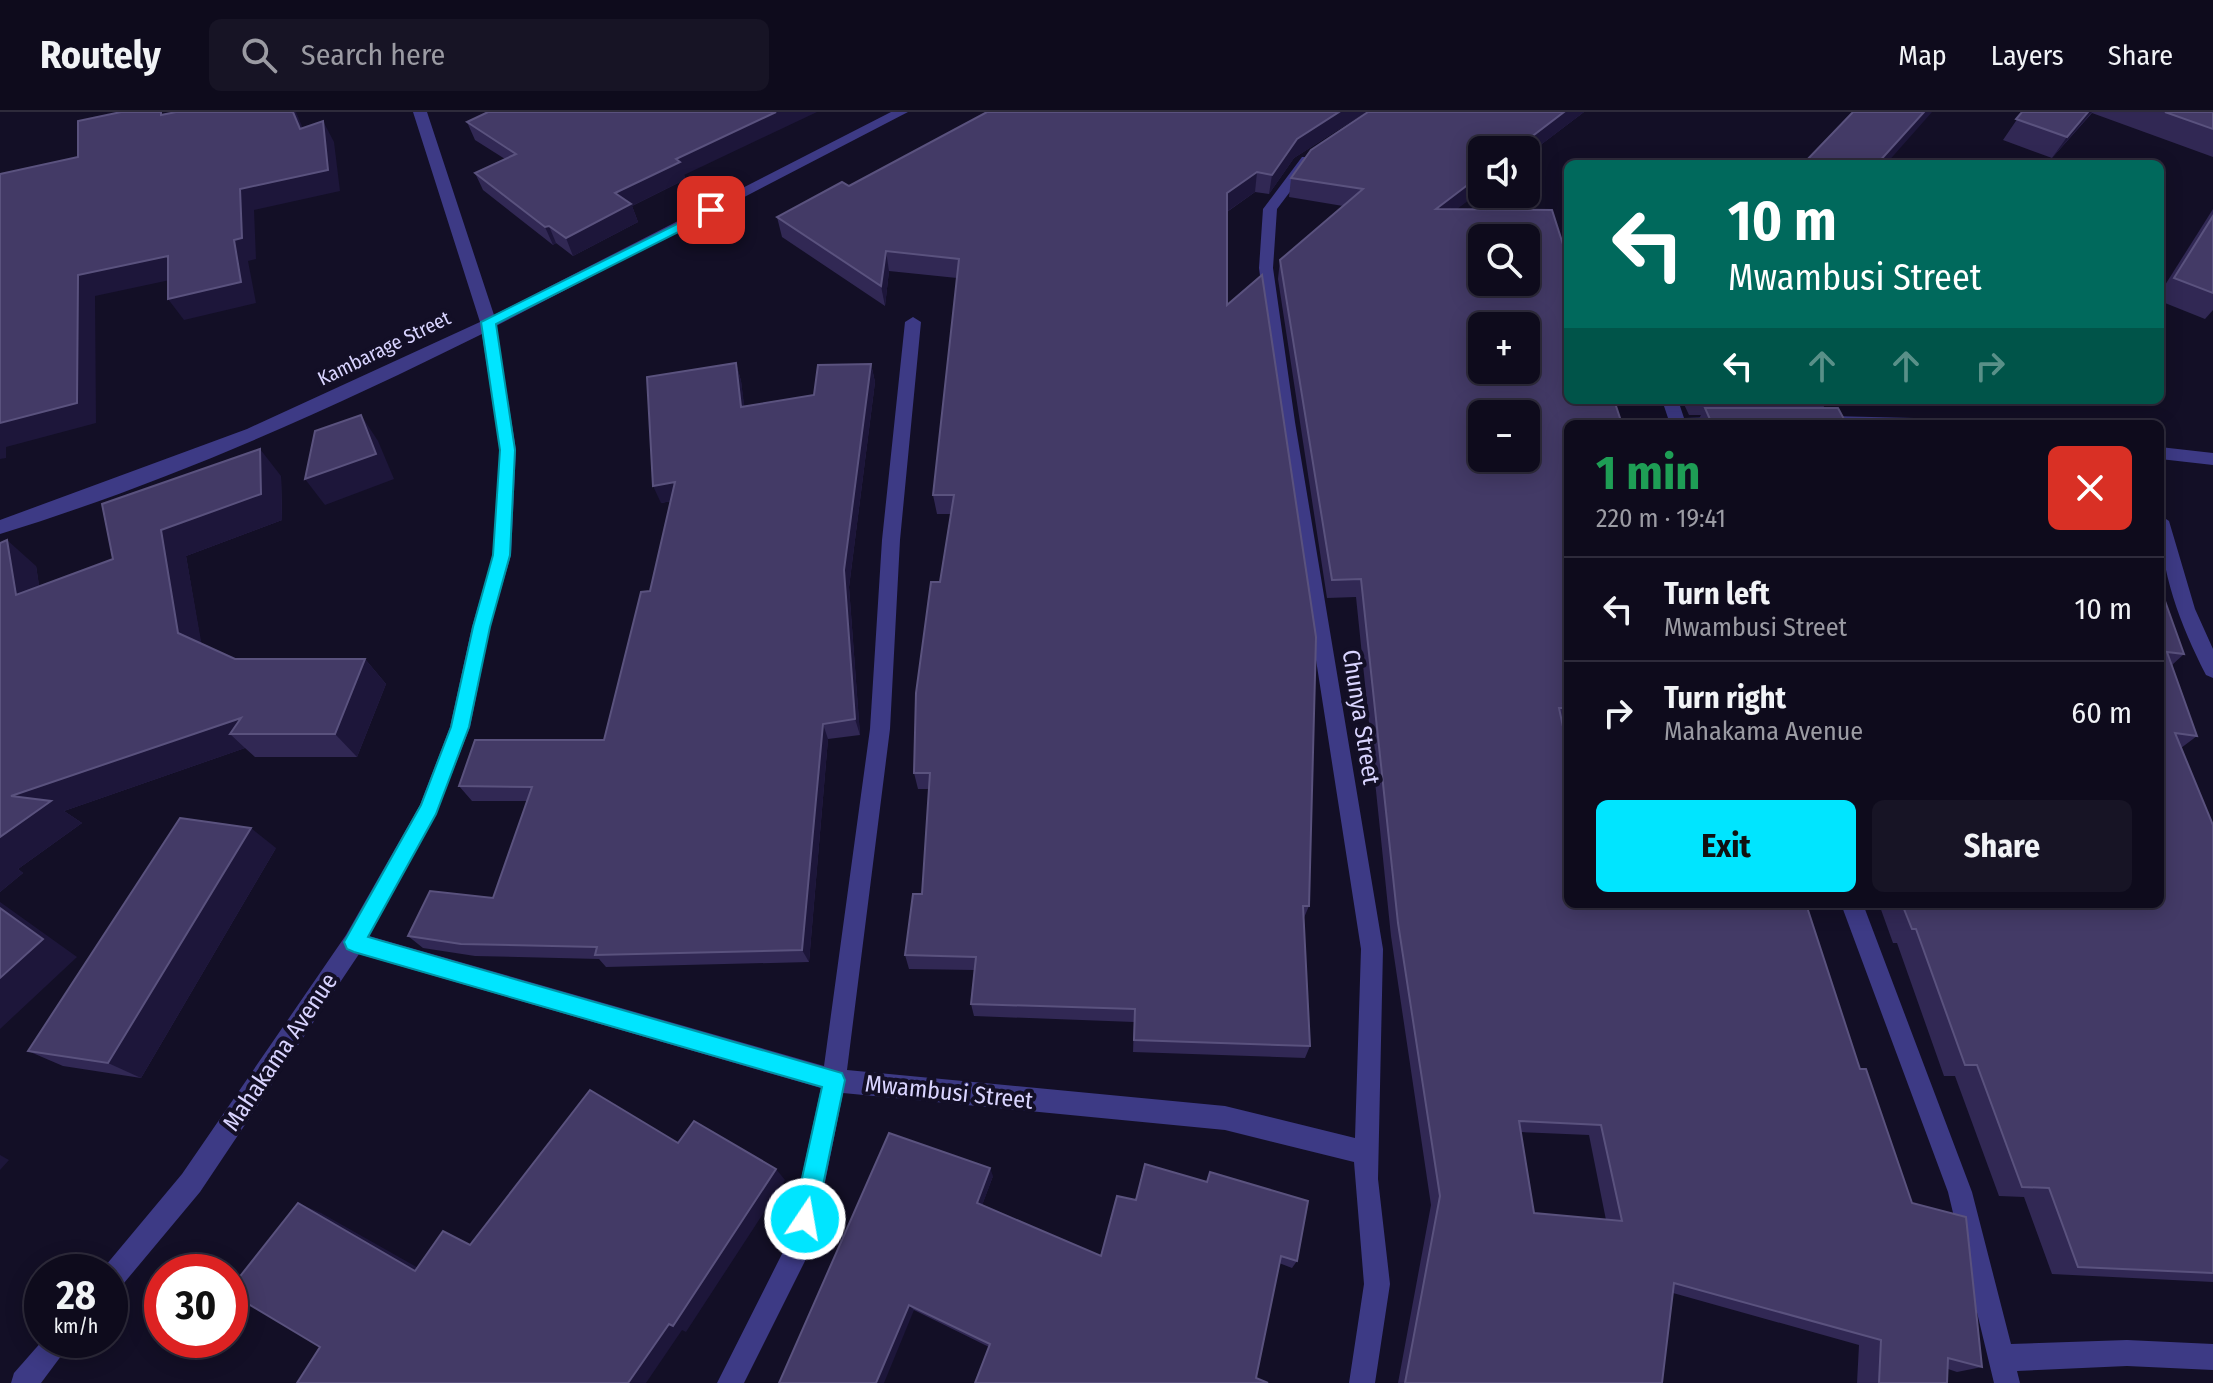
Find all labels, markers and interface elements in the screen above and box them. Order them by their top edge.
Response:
search box [209,19,769,91]
text: Routely [40,32,161,78]
icon: search [237,33,281,77]
text: Search here [301,37,445,73]
text: Map [1898,39,1947,72]
text: Layers [1991,39,2064,72]
text: Share [2108,39,2173,72]
map controls [1468,136,1540,472]
button: sound [1468,136,1540,208]
pin [677,176,745,244]
icon: arrive [689,188,733,232]
text: 10 m [1728,188,1837,255]
icon: left [1596,192,1700,296]
button: search [1468,224,1540,296]
text: Mwambusi Street [1728,256,1981,300]
street label: Kambarage Street [314,305,455,390]
button: + [1468,312,1540,384]
icon: left [1716,344,1760,388]
icon: ahead [1800,344,1844,388]
icon: ahead [1884,344,1928,388]
icon: right [1968,344,2012,388]
button: − [1468,400,1540,472]
text: 1 min [1596,444,1701,502]
button: close [2048,446,2132,530]
text: 220 m · 19:41 [1596,503,1726,534]
text: Turn left [1664,576,1770,612]
icon: left [1596,587,1640,631]
text: 10 m [2075,591,2132,627]
text: Mwambusi Street [1664,612,1847,643]
street label: Chunya Street [1337,647,1386,787]
text: Turn right [1664,680,1786,716]
icon: right [1596,691,1640,735]
text: 60 m [2071,695,2132,731]
text: Mahakama Avenue [1664,716,1863,747]
button: Exit [1596,800,1856,892]
button: Share [1872,800,2132,892]
street label: Mahakama Avenue [217,968,343,1136]
street label: Mwambusi Street [864,1069,1035,1115]
position arrow [763,1177,847,1261]
speed limit sign: 30 [144,1254,248,1358]
text: 28 [56,1272,96,1320]
text: km/h [54,1314,98,1338]

